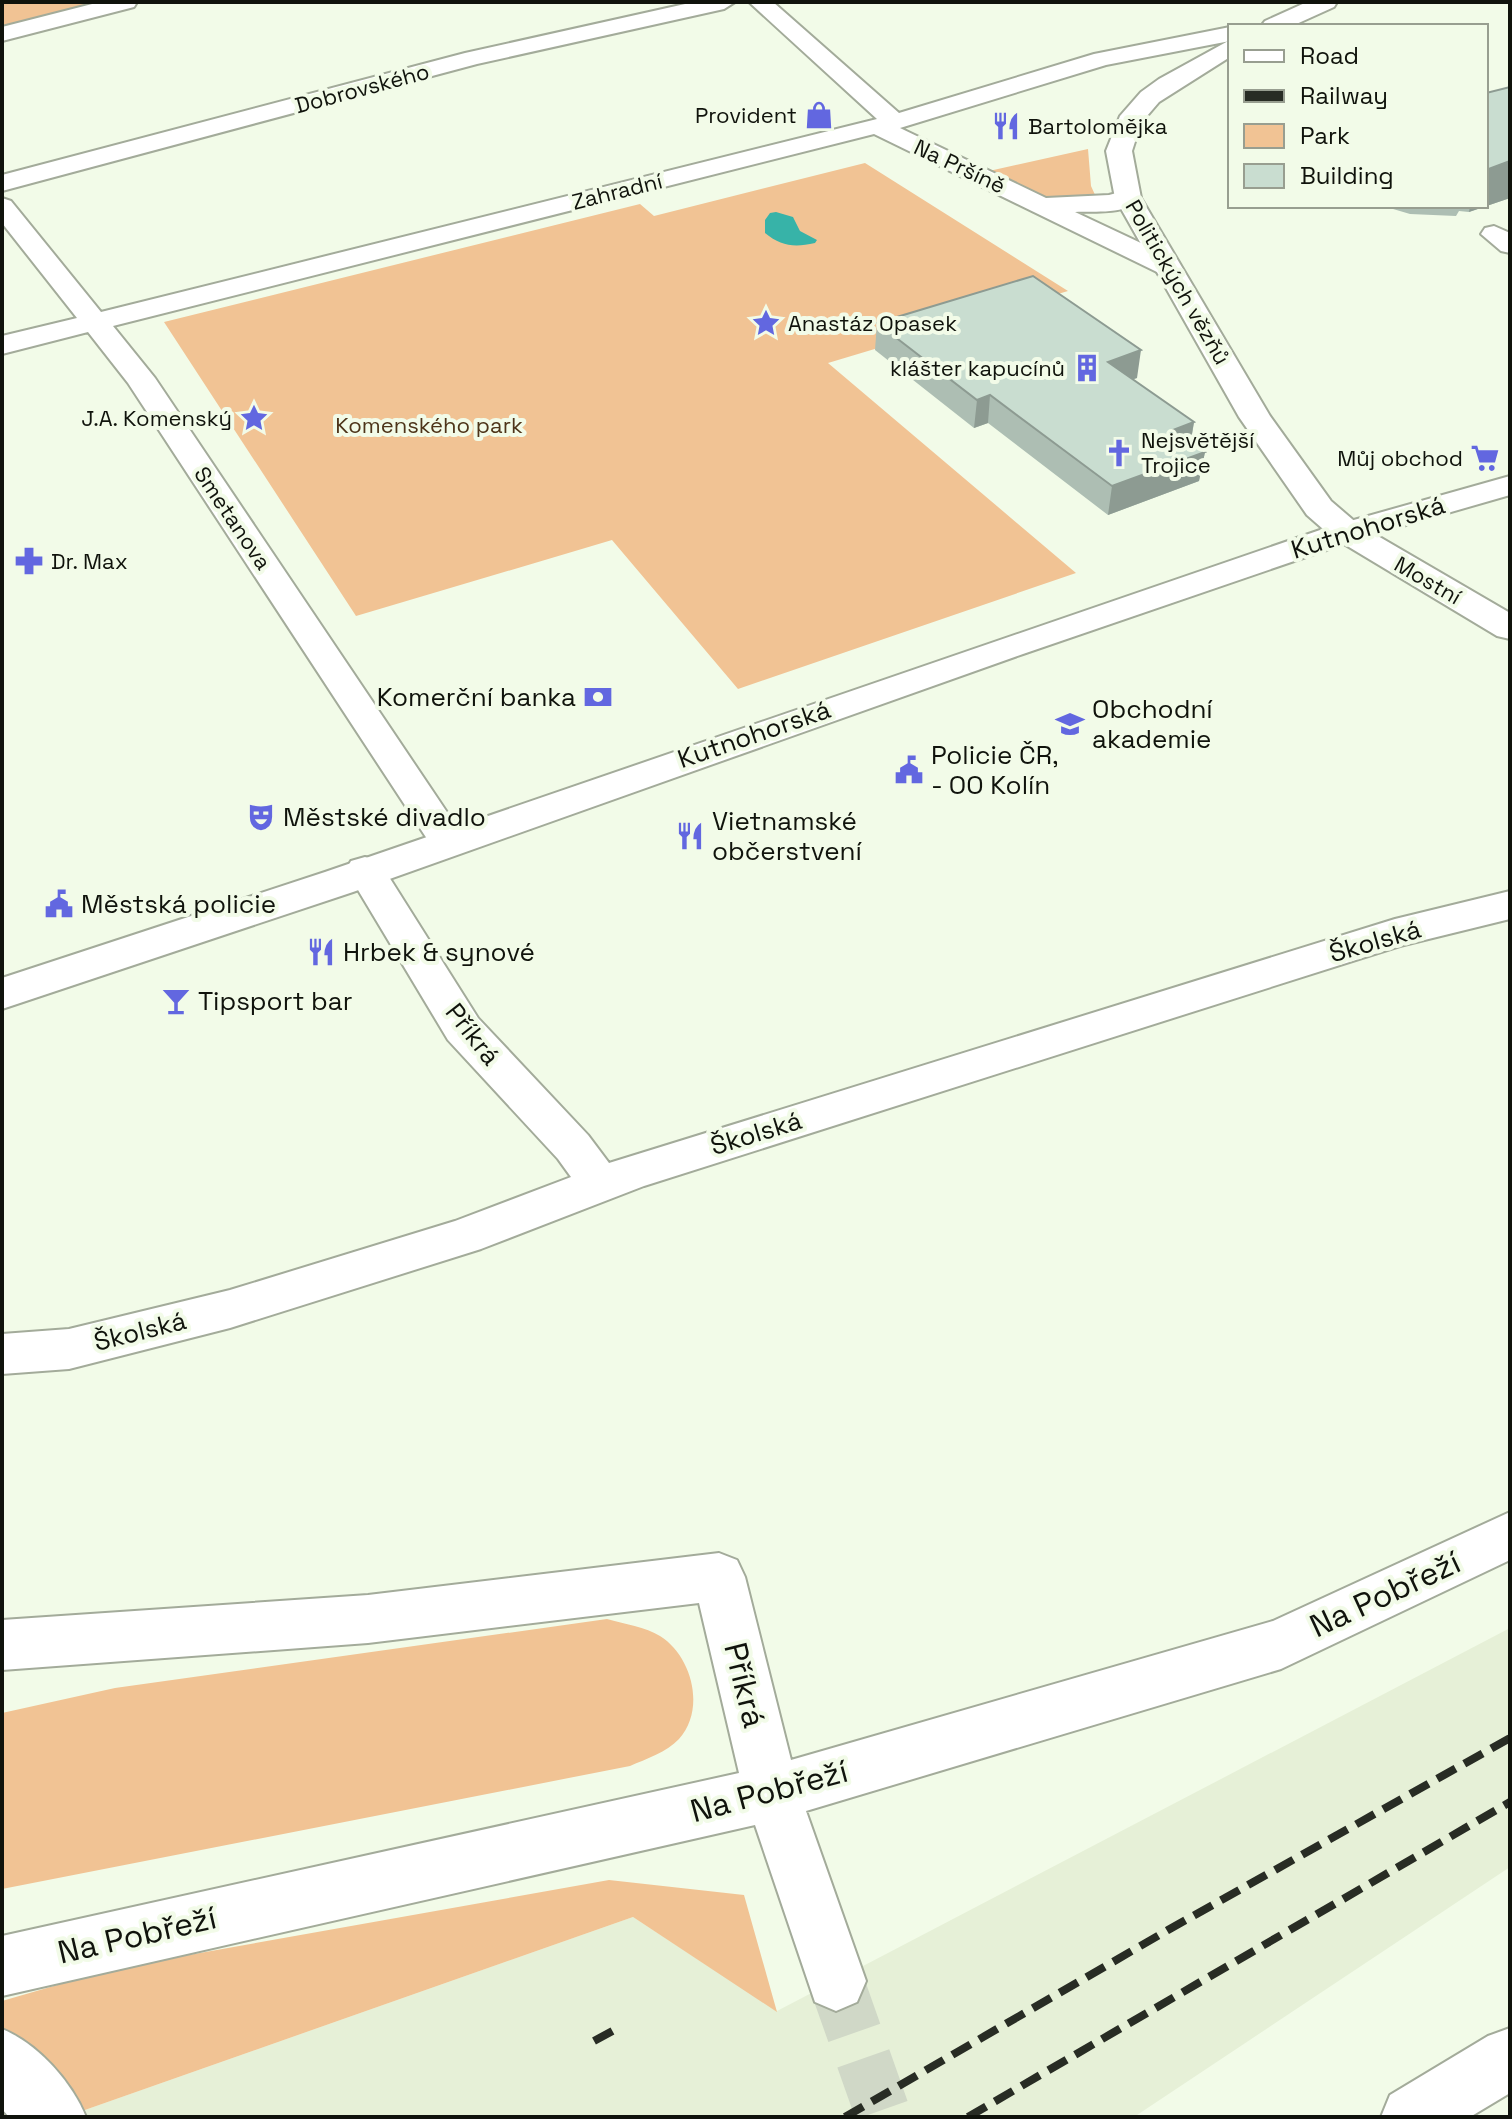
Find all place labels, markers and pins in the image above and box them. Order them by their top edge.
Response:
shop icon: Provident [804,100,834,130]
place label: Provident [695,101,797,129]
restaurant icon: Bartolomějka [991,111,1021,141]
place label: Bartolomějka [1028,112,1168,140]
place icon: Anastáz Opasek [751,308,781,338]
place label: Anastáz Opasek [788,309,957,337]
building icon: klášter kapucínů [1072,353,1102,383]
place label: klášter kapucínů [890,354,1065,382]
place icon: J.A. Komenský [239,403,269,433]
place label: J.A. Komenský [81,404,232,432]
place label: Nejsvětější Trojice [1141,426,1255,479]
church icon: Nejsvětější Trojice [1104,438,1134,468]
supermarket icon: Můj obchod [1470,443,1500,473]
place label: Můj obchod [1337,444,1463,472]
pharmacy icon: Dr. Max [14,546,44,576]
place label: Dr. Max [51,547,128,575]
place label: Komerční banka [377,680,576,714]
bank icon: Komerční banka [583,682,613,712]
place label: Obchodní akademie [1092,692,1213,756]
school or university icon: Obchodní akademie [1055,709,1085,739]
place label: Policie ČR, - OO Kolín [931,738,1059,802]
public building icon: Policie ČR, - OO Kolín [894,755,924,785]
place label: Městské divadlo [283,800,486,834]
theatre icon: Městské divadlo [246,802,276,832]
place label: Vietnamské občerstvení [712,804,862,868]
restaurant icon: Vietnamské občerstvení [675,821,705,851]
place label: Městská policie [81,887,276,921]
public building icon: Městská policie [44,889,74,919]
place label: Hrbek & synové [343,935,535,969]
restaurant icon: Hrbek & synové [306,937,336,967]
place label: Tipsport bar [198,984,353,1018]
bar icon: Tipsport bar [161,986,191,1016]

